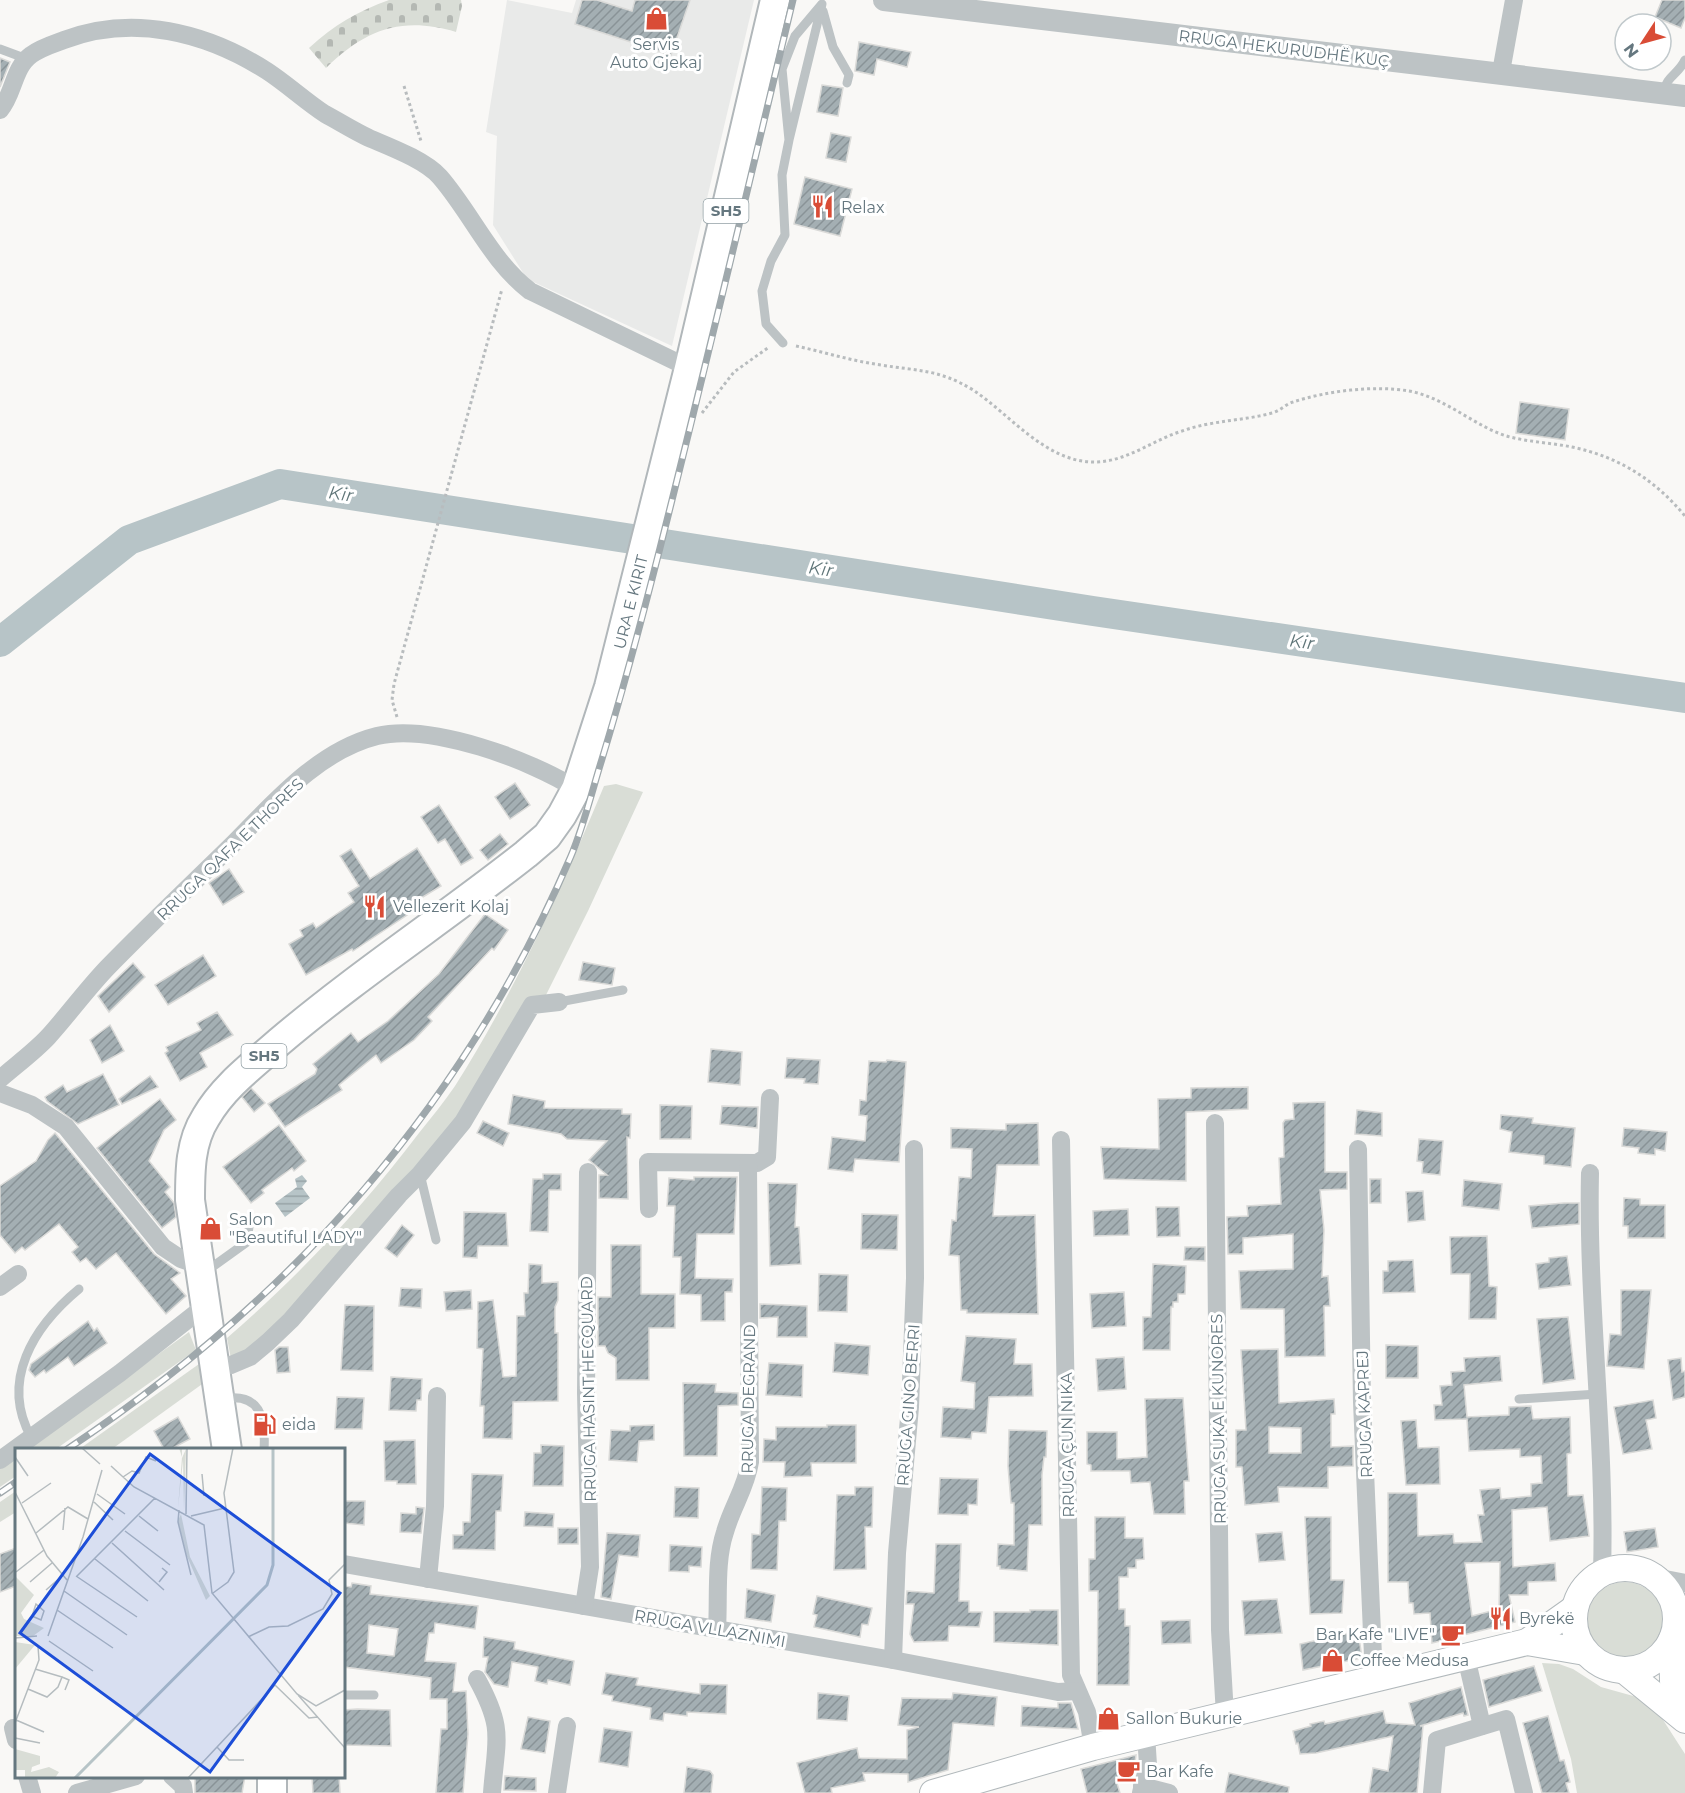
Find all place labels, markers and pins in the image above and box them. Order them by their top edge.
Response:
shop icon: Servis Auto Gjekaj [643,6,669,32]
place label: Servis Auto Gjekaj [610,35,702,72]
restaurant icon: Relax [810,194,836,220]
place label: Relax [841,198,885,217]
restaurant icon: Vellezerit Kolaj [362,893,388,919]
place label: Vellezerit Kolaj [393,897,509,916]
place label: Salon "Beautiful LADY" [229,1210,362,1247]
shop icon: Salon "Beautiful LADY" [198,1215,224,1241]
fuel station icon: eida [251,1411,277,1437]
place label: eida [282,1415,316,1434]
restaurant icon: Byrekë [1488,1605,1514,1631]
place label: Byrekë [1519,1609,1575,1628]
cafe icon: Bar Kafe "LIVE" [1440,1621,1466,1647]
place label: Bar Kafe "LIVE" [1316,1625,1435,1644]
shop icon: Coffee Medusa [1319,1647,1345,1673]
place label: Coffee Medusa [1350,1651,1469,1670]
shop icon: Sallon Bukurie [1095,1705,1121,1731]
place label: Sallon Bukurie [1126,1709,1242,1728]
cafe icon: Bar Kafe [1115,1758,1141,1784]
place label: Bar Kafe [1146,1762,1214,1781]

